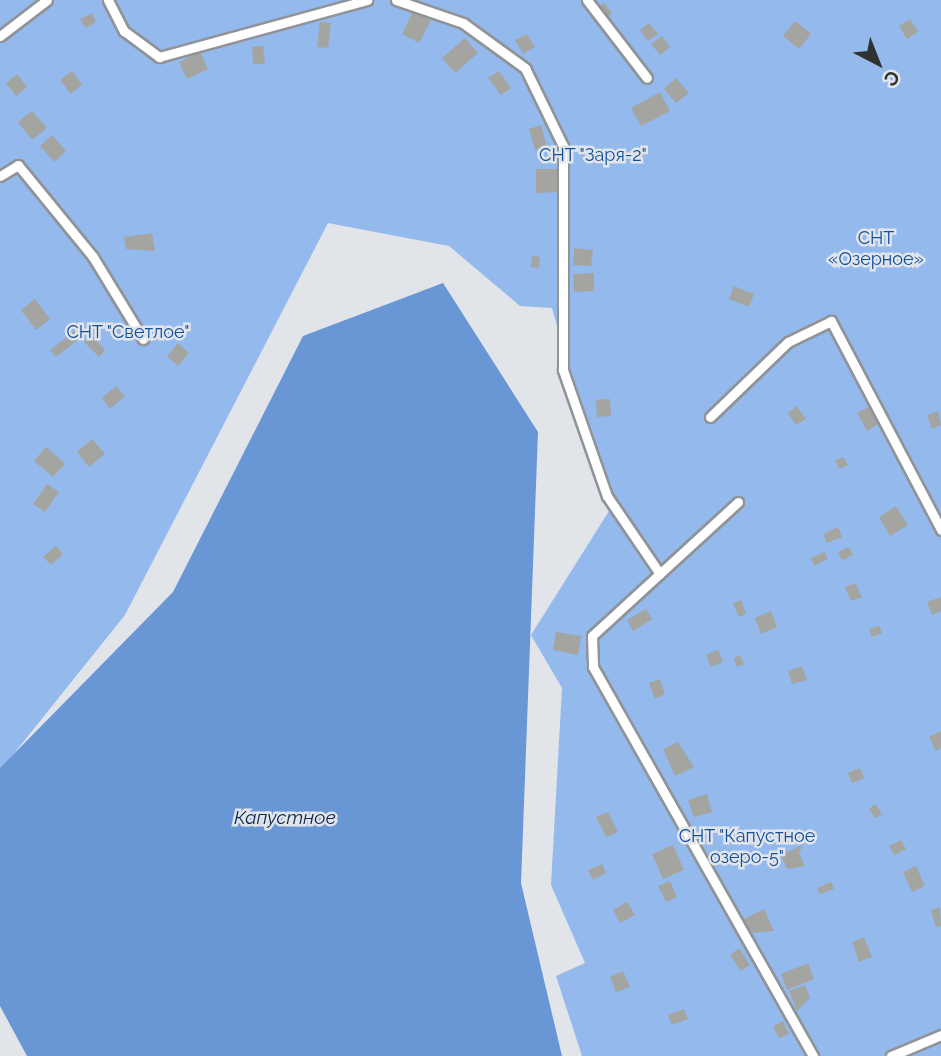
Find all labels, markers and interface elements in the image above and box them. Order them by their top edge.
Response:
north arrow [843,28,913,98]
text: С [880,66,904,91]
park label: СНТ "Заря-2" [539,144,647,166]
park label: СНТ «Озерное» [828,228,924,270]
park label: СНТ "Светлое" [66,321,190,343]
water label: Капустное [234,807,336,829]
park label: СНТ "Капустное озеро-5" [678,826,816,868]

